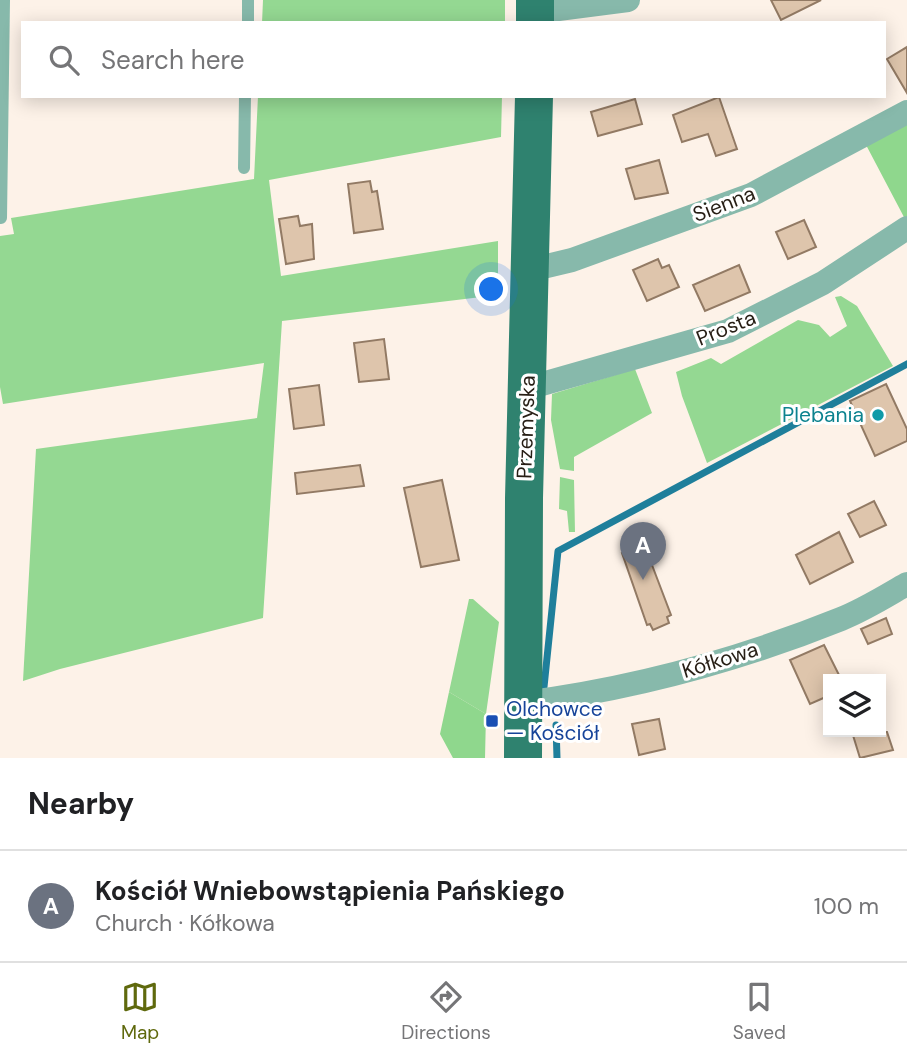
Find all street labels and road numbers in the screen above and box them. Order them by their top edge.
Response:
street label: Sienna [689,179,759,229]
street label: Prosta [692,303,760,353]
street label: Przemyska [510,375,542,479]
street label: Kółkowa [678,635,762,685]

